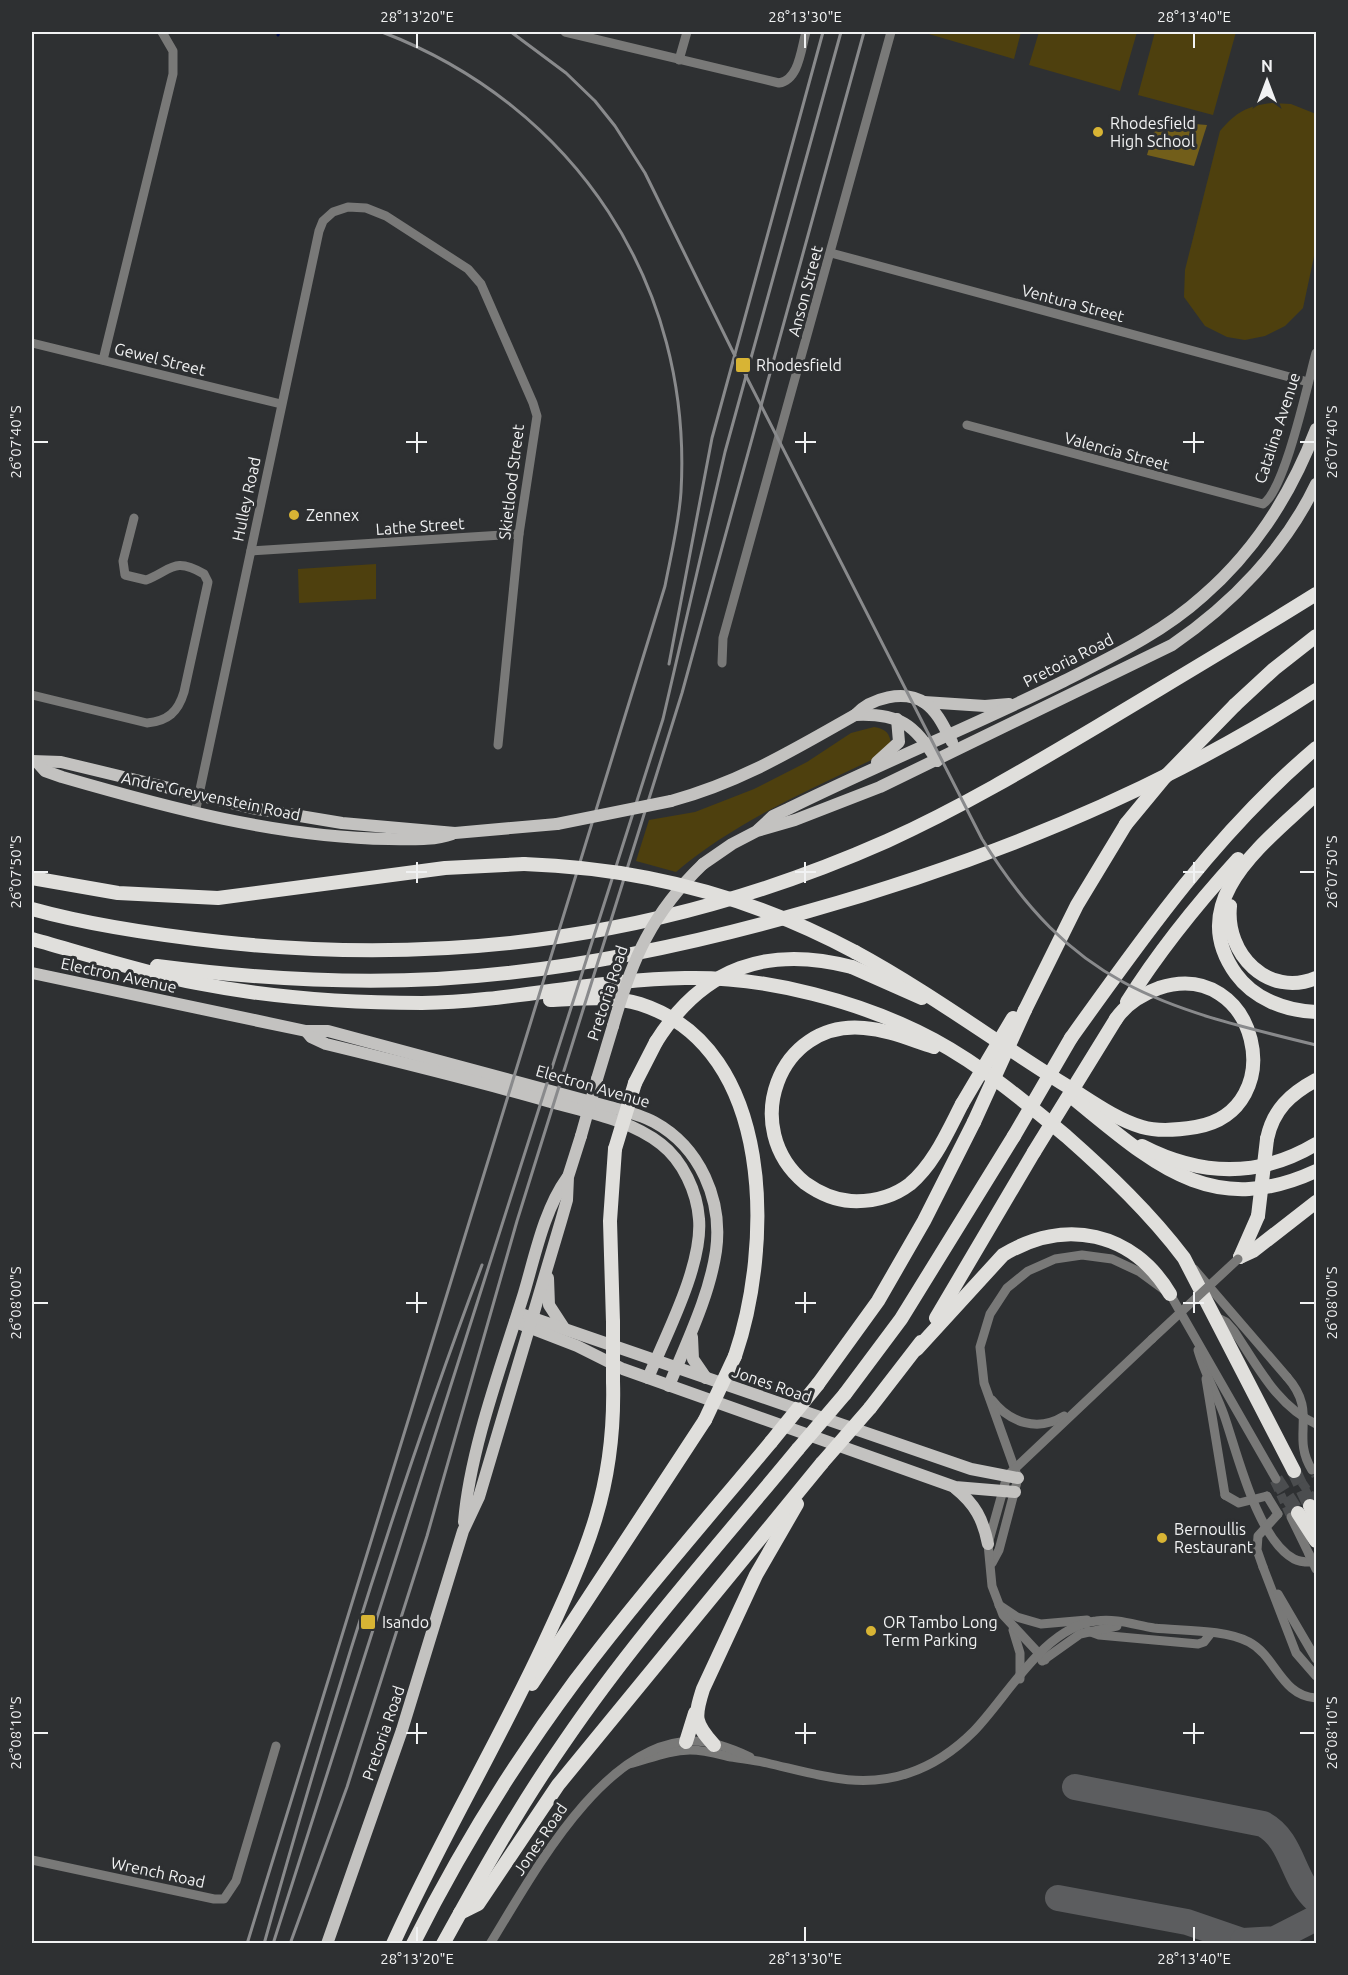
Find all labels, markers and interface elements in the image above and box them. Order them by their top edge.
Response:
text: 28°13'20"E [380,8,454,25]
text: 28°13'30"E [768,8,842,25]
text: 28°13'40"E [1157,8,1231,25]
north arrow [1237,51,1297,111]
text: N [1261,57,1273,75]
place label: Rhodesfield High School [1110,114,1196,150]
marker: Rhodesfield High School [1091,125,1105,139]
street label: Anson Street [784,243,826,338]
street label: Ventura Street [1020,281,1127,326]
street label: Gewel Street [113,339,208,379]
marker: Rhodesfield [734,356,752,374]
place label: Rhodesfield [756,356,842,374]
street label: Catalina Avenue [1251,370,1303,486]
text: 26°07'40"S [7,405,24,479]
text: 26°07'40"S [1323,405,1340,479]
street label: Skietlood Street [495,423,527,541]
street label: Valencia Street [1062,428,1172,474]
street label: Hulley Road [228,455,264,543]
place label: Zennex [306,506,359,524]
marker: Zennex [287,508,301,522]
street label: Lathe Street [375,514,466,538]
street label: Pretoria Road [1020,630,1116,690]
street label: Andre Greyvenstein Road [120,768,302,824]
text: 26°07'50"S [7,835,24,909]
text: 26°07'50"S [1323,835,1340,909]
street label: Pretoria Road [583,943,631,1043]
street label: Electron Avenue [59,954,179,996]
street label: Electron Avenue [534,1061,652,1111]
text: 26°08'00"S [7,1266,24,1340]
text: 26°08'00"S [1323,1266,1340,1340]
street label: Jones Road [730,1362,814,1406]
place label: Bernoullis Restaurant [1174,1520,1254,1556]
marker: Bernoullis Restaurant [1155,1531,1169,1545]
marker: Isando [359,1613,377,1631]
place label: Isando [382,1613,429,1631]
place label: OR Tambo Long Term Parking [883,1613,998,1649]
marker: OR Tambo Long Term Parking [864,1624,878,1638]
street label: Pretoria Road [358,1683,408,1783]
text: 26°08'10"S [7,1696,24,1770]
text: 26°08'10"S [1323,1696,1340,1770]
street label: Jones Road [509,1800,571,1878]
street label: Wrench Road [109,1853,207,1891]
text: 28°13'20"E [380,1950,454,1967]
text: 28°13'30"E [768,1950,842,1967]
text: 28°13'40"E [1157,1950,1231,1967]

